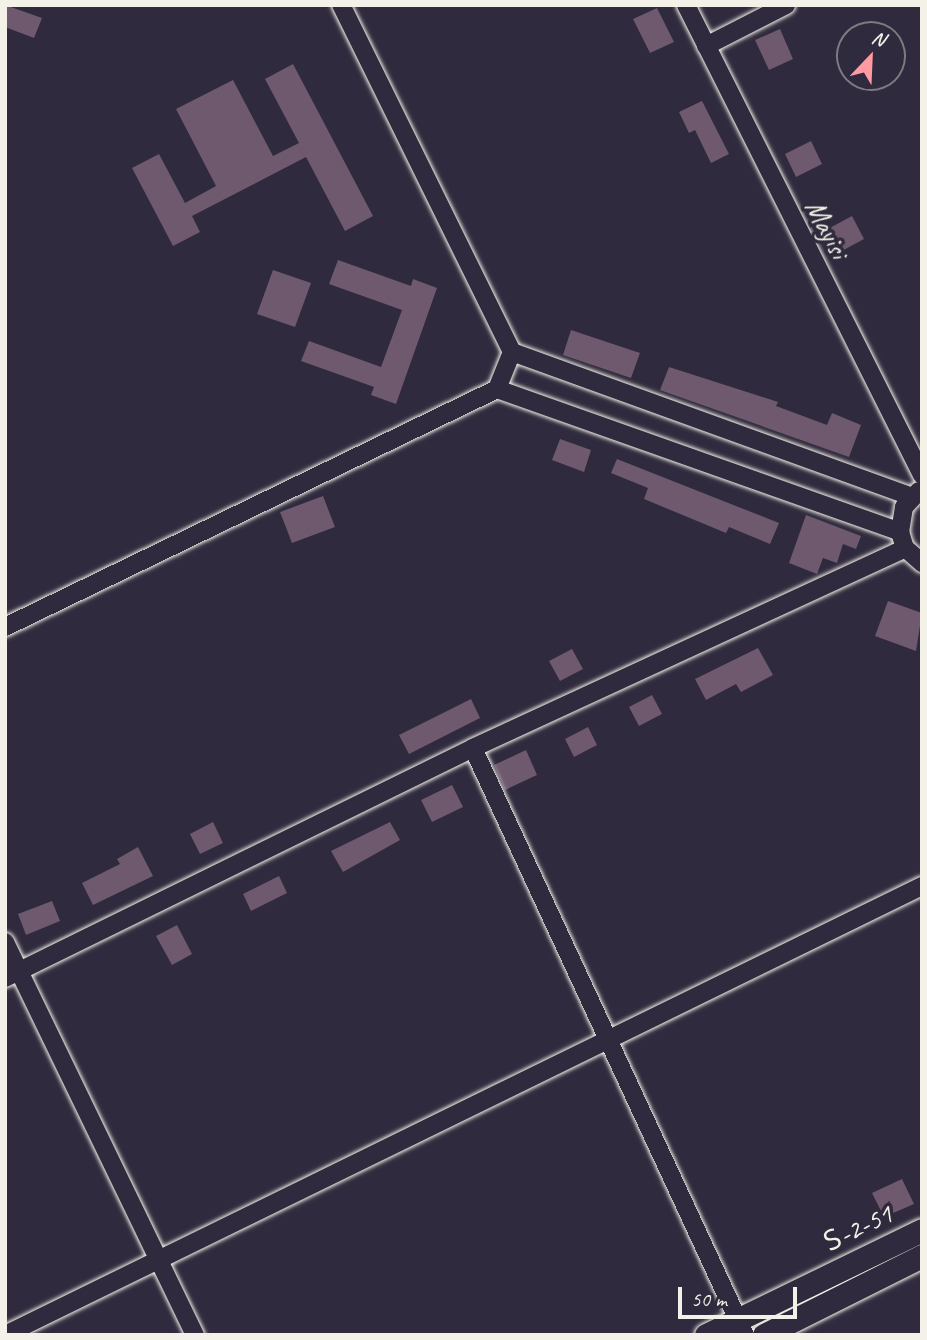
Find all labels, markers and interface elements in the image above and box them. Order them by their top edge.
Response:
north arrow [836,21,906,91]
text: N [868,25,889,52]
street label: Mayisi [798,194,856,264]
street label: Տ-2-51 [818,1197,898,1259]
scale bar [682,1274,801,1318]
text: 50 m [691,1286,727,1312]

